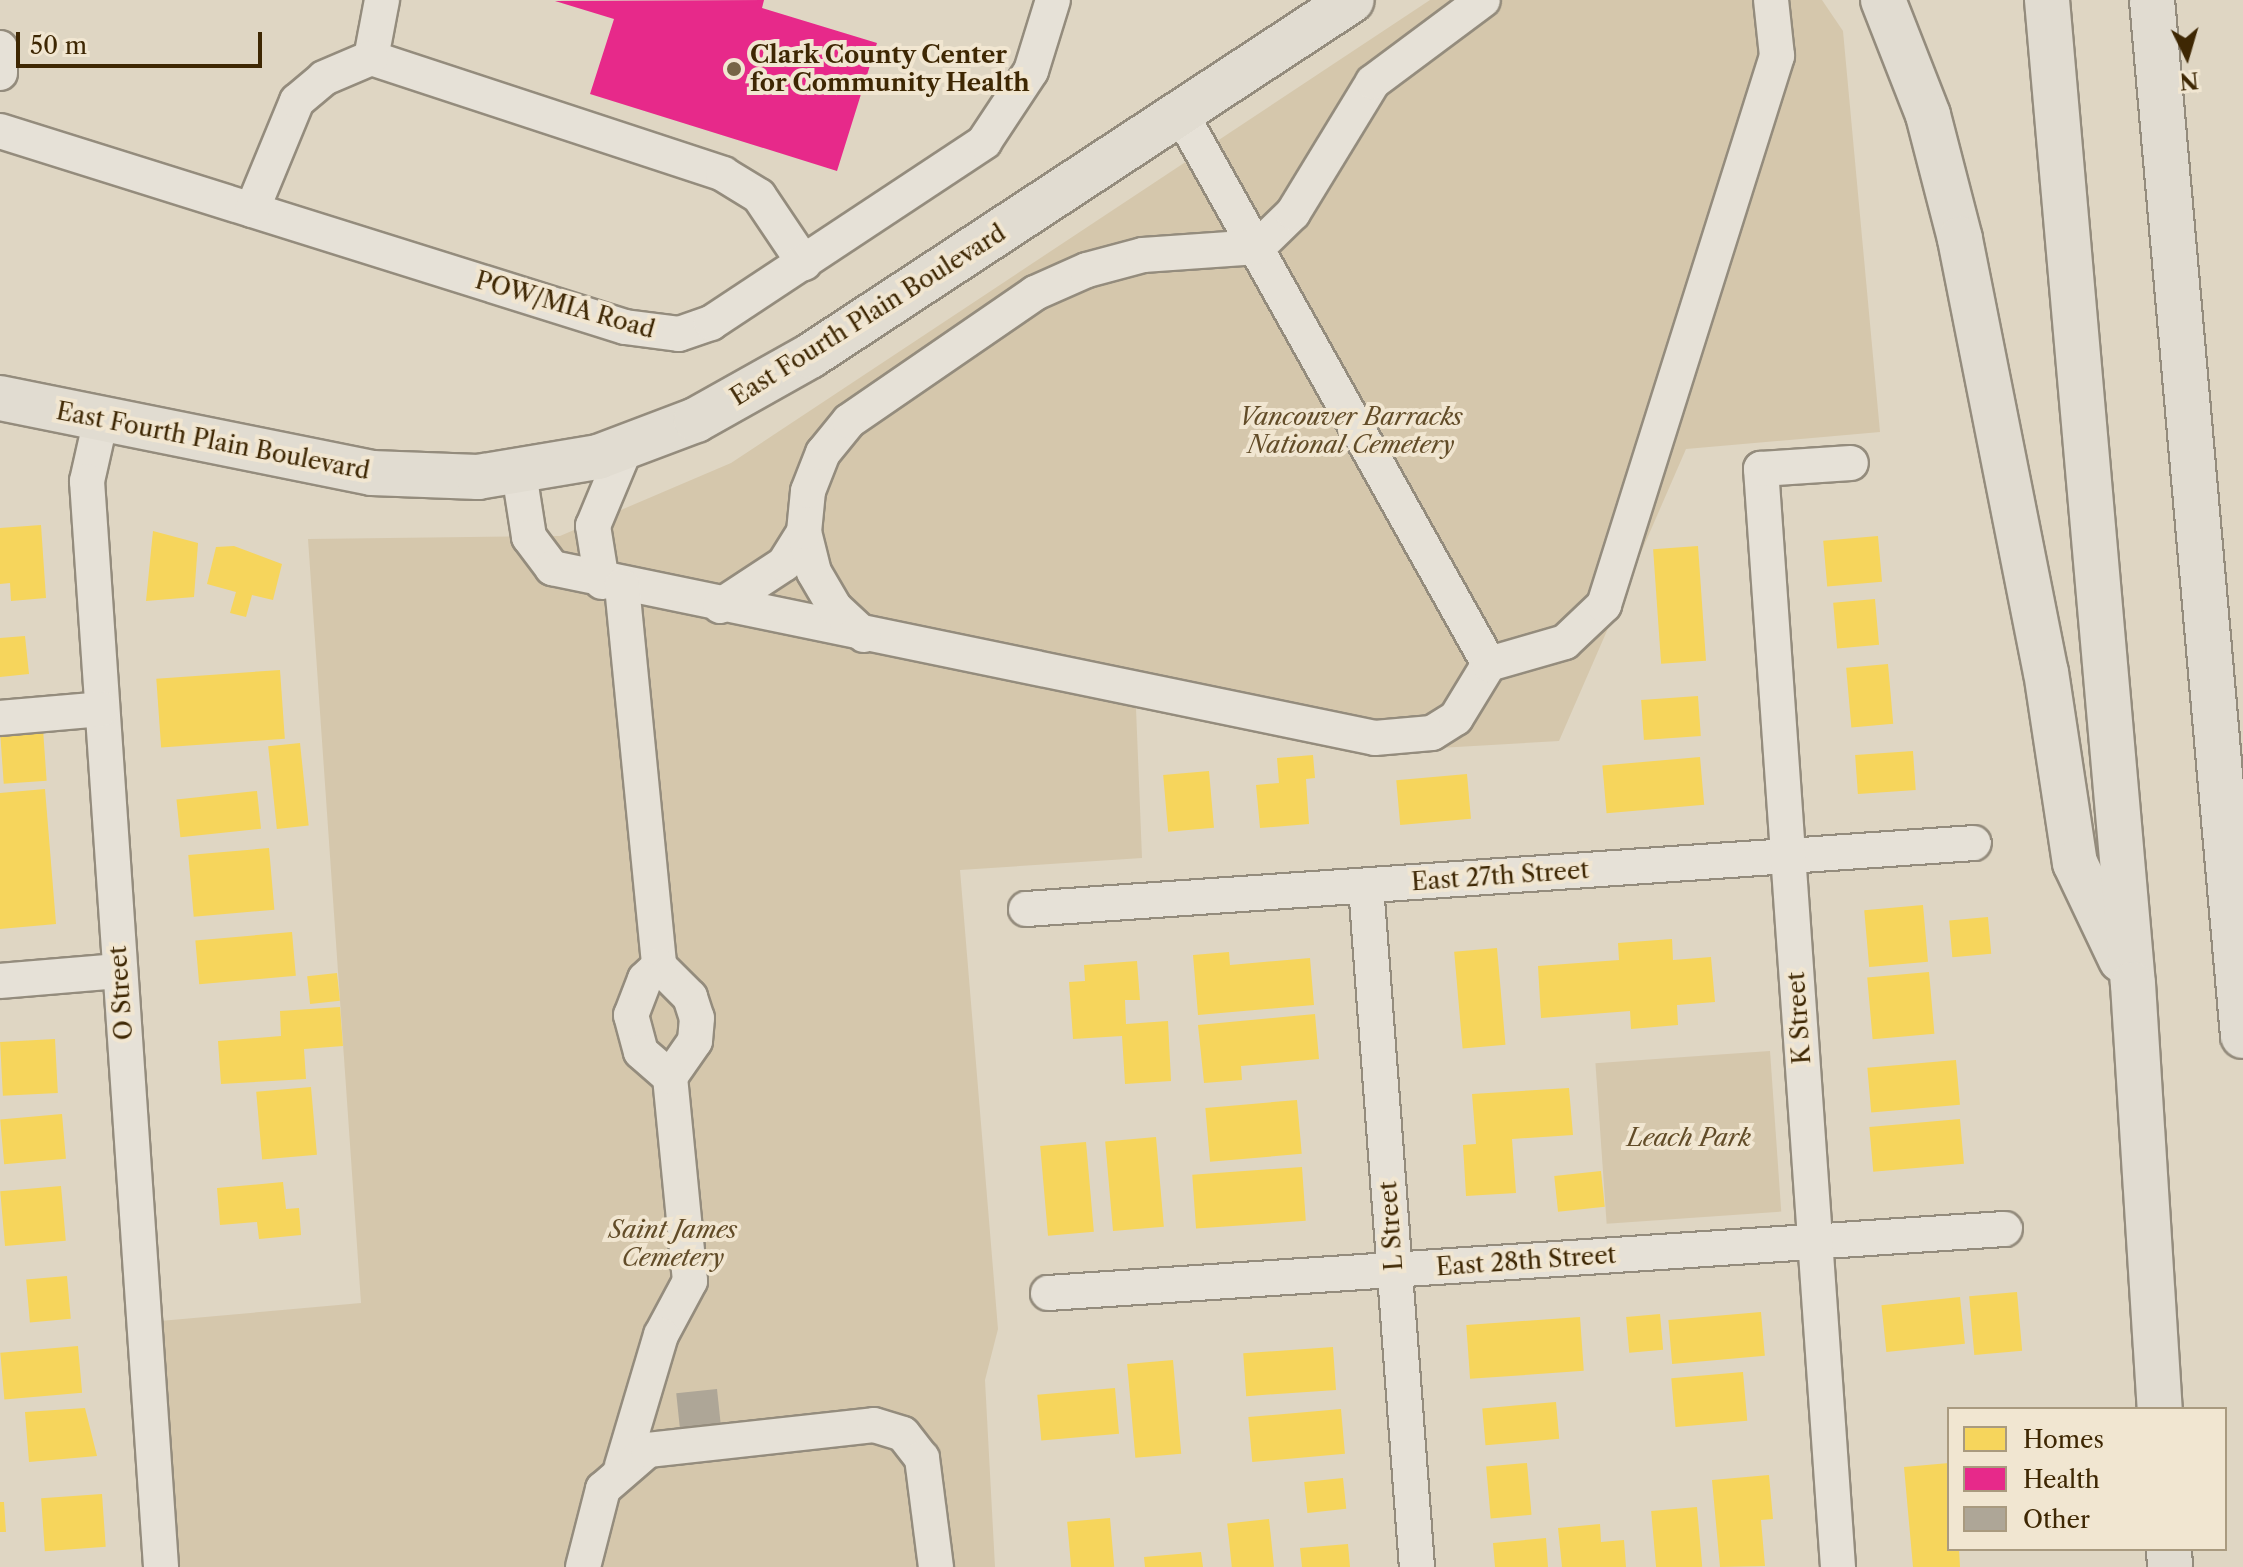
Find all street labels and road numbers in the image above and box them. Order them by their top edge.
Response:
street label: East Fourth Plain Boulevard [725,218,1011,412]
street label: POW/MIA Road [472,265,658,345]
street label: East Fourth Plain Boulevard [54,396,372,486]
street label: East 27th Street [1410,855,1590,897]
street label: O Street [103,945,139,1041]
street label: K Street [1781,971,1817,1065]
street label: L Street [1373,1180,1409,1272]
street label: East 28th Street [1435,1240,1617,1282]

